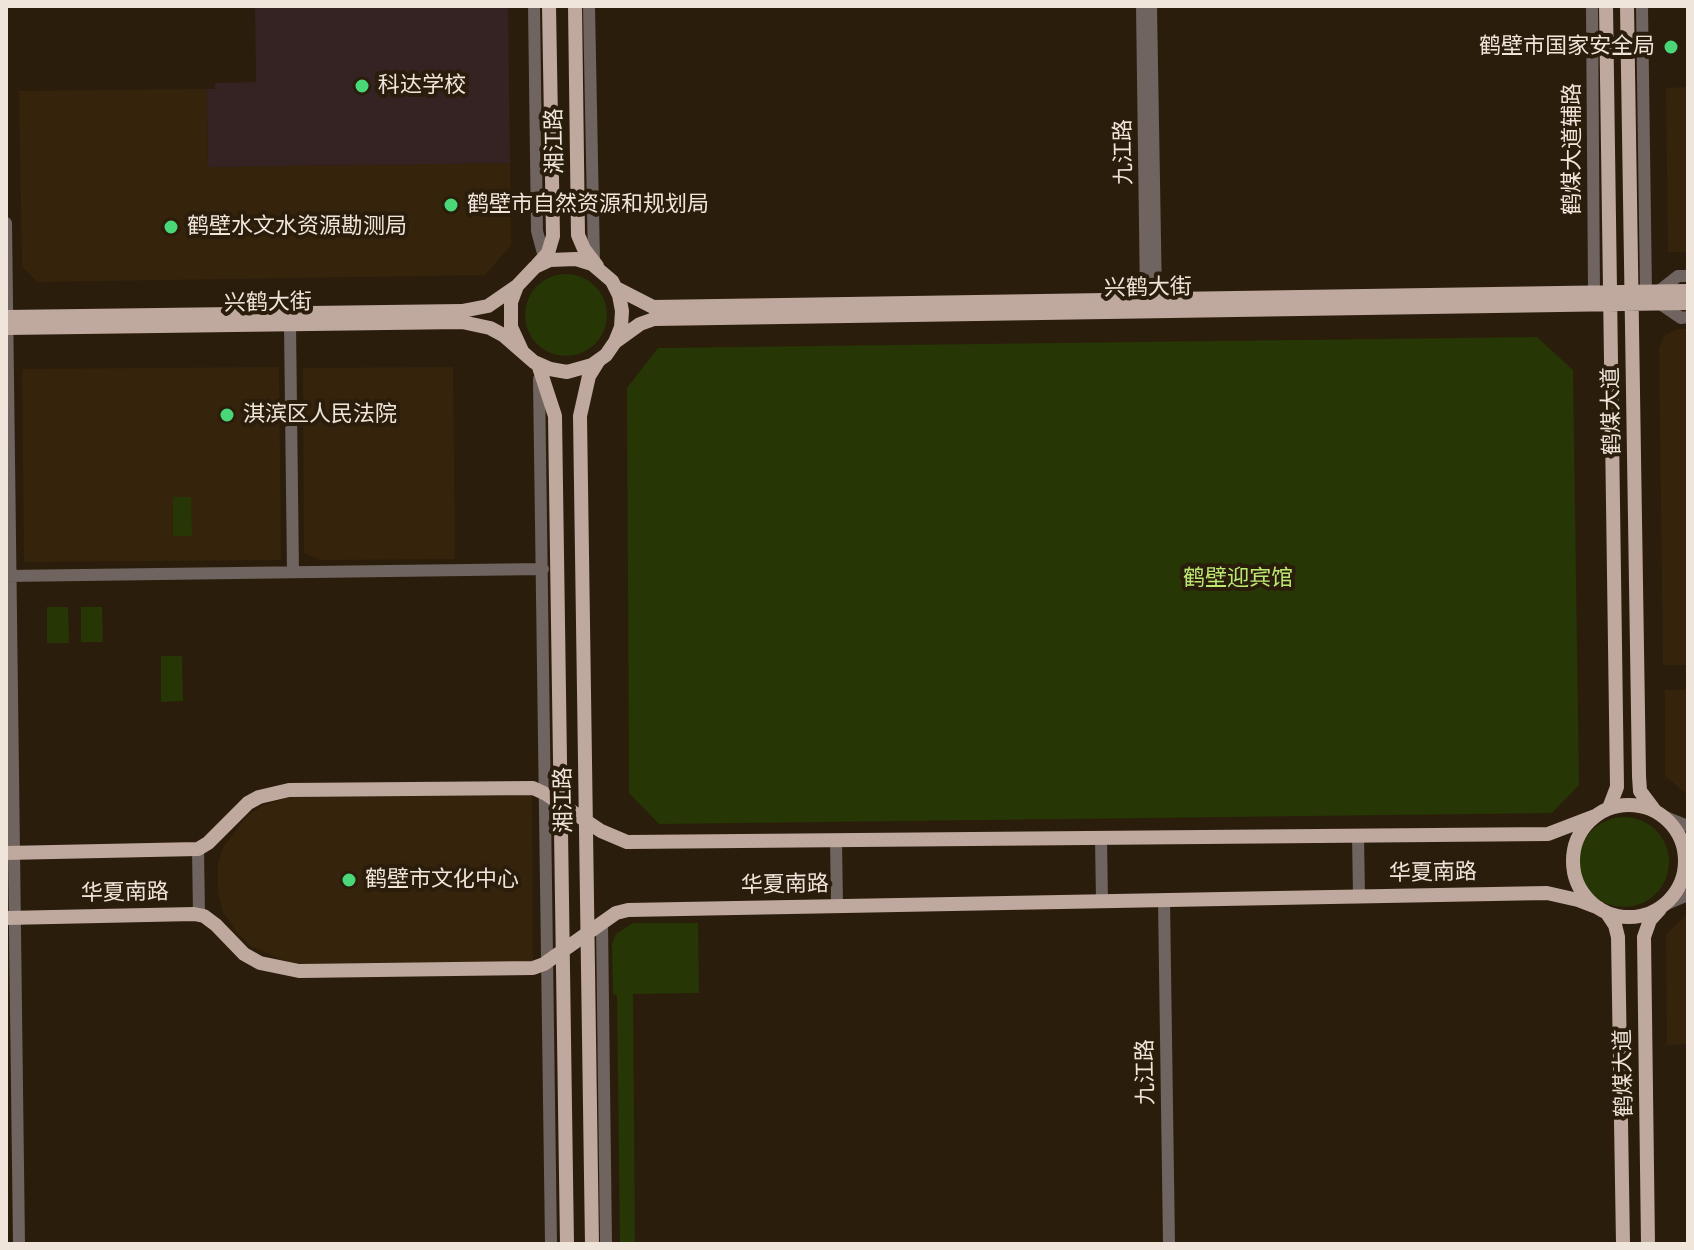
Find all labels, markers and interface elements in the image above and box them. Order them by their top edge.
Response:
place label: 鹤壁市国家安全局 [1479,34,1655,60]
marker: 鹤壁市国家安全局 [1662,38,1680,56]
place label: 科达学校 [378,73,466,99]
marker: 科达学校 [353,77,371,95]
street label: 鹤煤大道辅路 [1560,83,1586,215]
street label: 湘江路 [541,108,569,174]
street label: 九江路 [1110,119,1138,185]
place label: 鹤壁市自然资源和规划局 [467,192,709,218]
marker: 鹤壁市自然资源和规划局 [442,196,460,214]
place label: 鹤壁水文水资源勘测局 [187,214,407,240]
marker: 鹤壁水文水资源勘测局 [162,218,180,236]
street label: 兴鹤大街 [1104,274,1192,302]
street label: 兴鹤大街 [224,289,312,317]
street label: 鹤煤大道 [1598,367,1626,455]
place label: 淇滨区人民法院 [243,402,397,428]
marker: 淇滨区人民法院 [218,406,236,424]
park label: 鹤壁迎宾馆 [1183,566,1293,592]
street label: 湘江路 [550,767,578,833]
street label: 华夏南路 [1389,859,1477,887]
place label: 鹤壁市文化中心 [365,867,519,893]
marker: 鹤壁市文化中心 [340,871,358,889]
street label: 华夏南路 [741,871,829,899]
street label: 华夏南路 [81,879,169,907]
street label: 鹤煤大道 [1610,1029,1638,1117]
street label: 九江路 [1132,1039,1160,1105]

